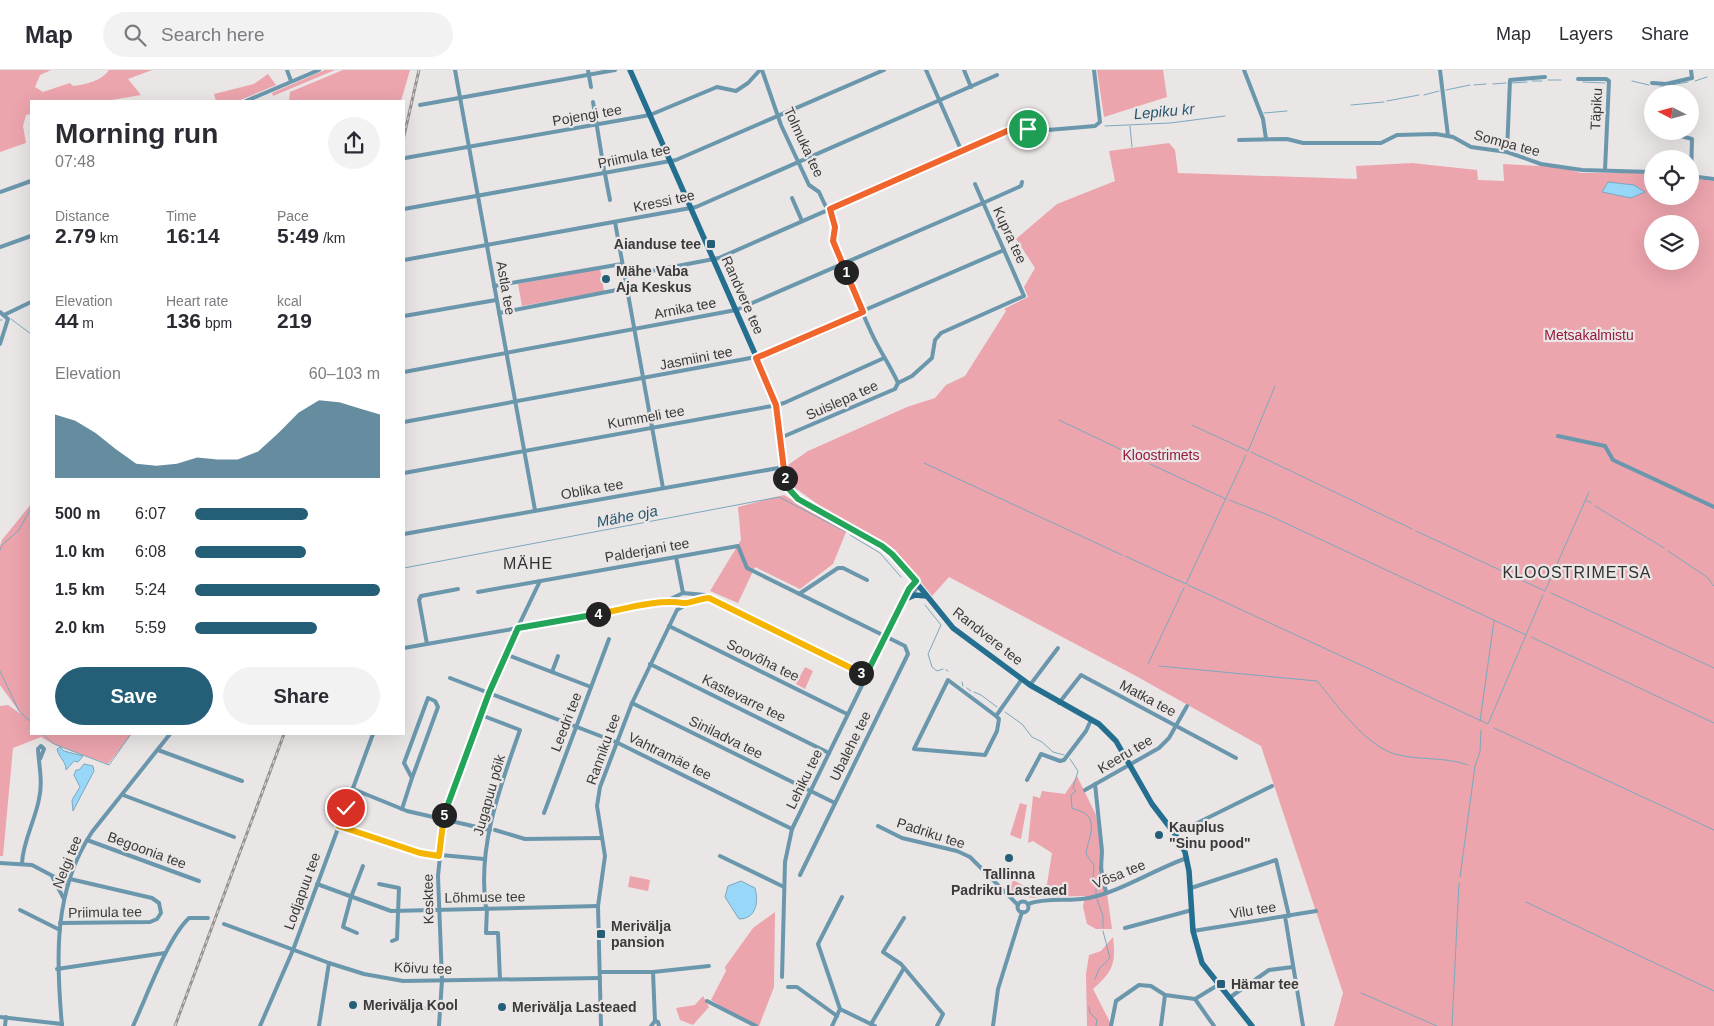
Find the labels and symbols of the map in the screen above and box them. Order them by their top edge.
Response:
north arrow [1644,85,1699,140]
street label: Täpiku [1587,88,1605,130]
water label: Lepiku kr [1133,100,1196,122]
street label: Pojengi tee [551,101,623,129]
street label: Tolmuka tee [781,104,827,180]
pin [1007,108,1049,150]
street label: Sompa tee [1472,127,1542,160]
street label: Priimula tee [596,140,672,172]
street label: Kressi tee [632,187,696,215]
street label: Kupra tee [990,204,1030,266]
place label: Aianduse tee [614,236,701,252]
marker: Aianduse tee [705,238,717,250]
street label: Randvere tee [719,253,767,337]
street label: Astla tee [493,260,519,316]
pin: 1 [834,260,858,284]
place label: Mähe Vaba Aja Keskus [616,263,692,295]
marker: Mähe Vaba Aja Keskus [600,273,612,285]
street label: Arnika tee [653,294,718,322]
park label: Metsakalmistu [1544,327,1634,343]
street label: Jasmiini tee [658,343,734,373]
street label: Suislepa tee [804,377,881,423]
street label: Kummeli tee [606,402,686,432]
park label: Kloostrimets [1122,447,1200,463]
pin: 2 [772,466,798,490]
street label: Oblika tee [560,476,625,502]
water label: Mähe oja [595,502,659,530]
street label: Palderjani tee [603,535,691,565]
district label: MÄHE [503,555,553,572]
district label: KLOOSTRIMETSA [1502,564,1652,581]
pin: 4 [586,602,610,626]
street label: Randvere tee [950,604,1026,668]
street label: Soovõha tee [724,636,802,685]
pin: 3 [848,660,874,686]
street label: Kastevarre tee [700,671,789,725]
street label: Matka tee [1117,677,1179,720]
street label: Leedri tee [547,690,585,754]
street label: Ubalehe tee [826,708,874,783]
street label: Ranniku tee [583,711,623,787]
street label: Siniladva tee [686,712,766,762]
street label: Vahtramäe tee [626,729,715,783]
street label: Keeru tee [1095,731,1155,776]
street label: Lehiku tee [783,746,825,812]
street label: Jugapuu põik [470,752,508,837]
pin [325,787,367,829]
pin: 5 [432,802,456,828]
street label: Padriku tee [895,814,967,852]
place label: Kauplus "Sinu pood" [1169,819,1251,851]
street label: Begoonia tee [105,828,189,872]
marker: Kauplus "Sinu pood" [1153,829,1165,841]
street label: Nelgi tee [49,833,85,891]
street label: Lodjapuu tee [281,850,323,932]
marker: Tallinna Padriku Lasteaed [1003,852,1015,864]
street label: Võsa tee [1090,856,1148,892]
place label: Tallinna Padriku Lasteaed [951,866,1067,898]
street label: Kesktee [420,873,436,924]
street label: Lõhmuse tee [444,888,526,906]
street label: Vilu tee [1229,898,1277,922]
street label: Priimula tee [68,903,142,921]
place label: Merivälja pansion [611,918,671,950]
marker: Merivälja pansion [595,928,607,940]
street label: Kõivu tee [394,959,453,977]
place label: Hämar tee [1231,976,1299,992]
marker: Hämar tee [1215,978,1227,990]
place label: Merivälja Kool [363,997,458,1013]
marker: Merivälja Kool [347,999,359,1011]
place label: Merivälja Lasteaed [512,999,637,1015]
marker: Merivälja Lasteaed [496,1001,508,1013]

